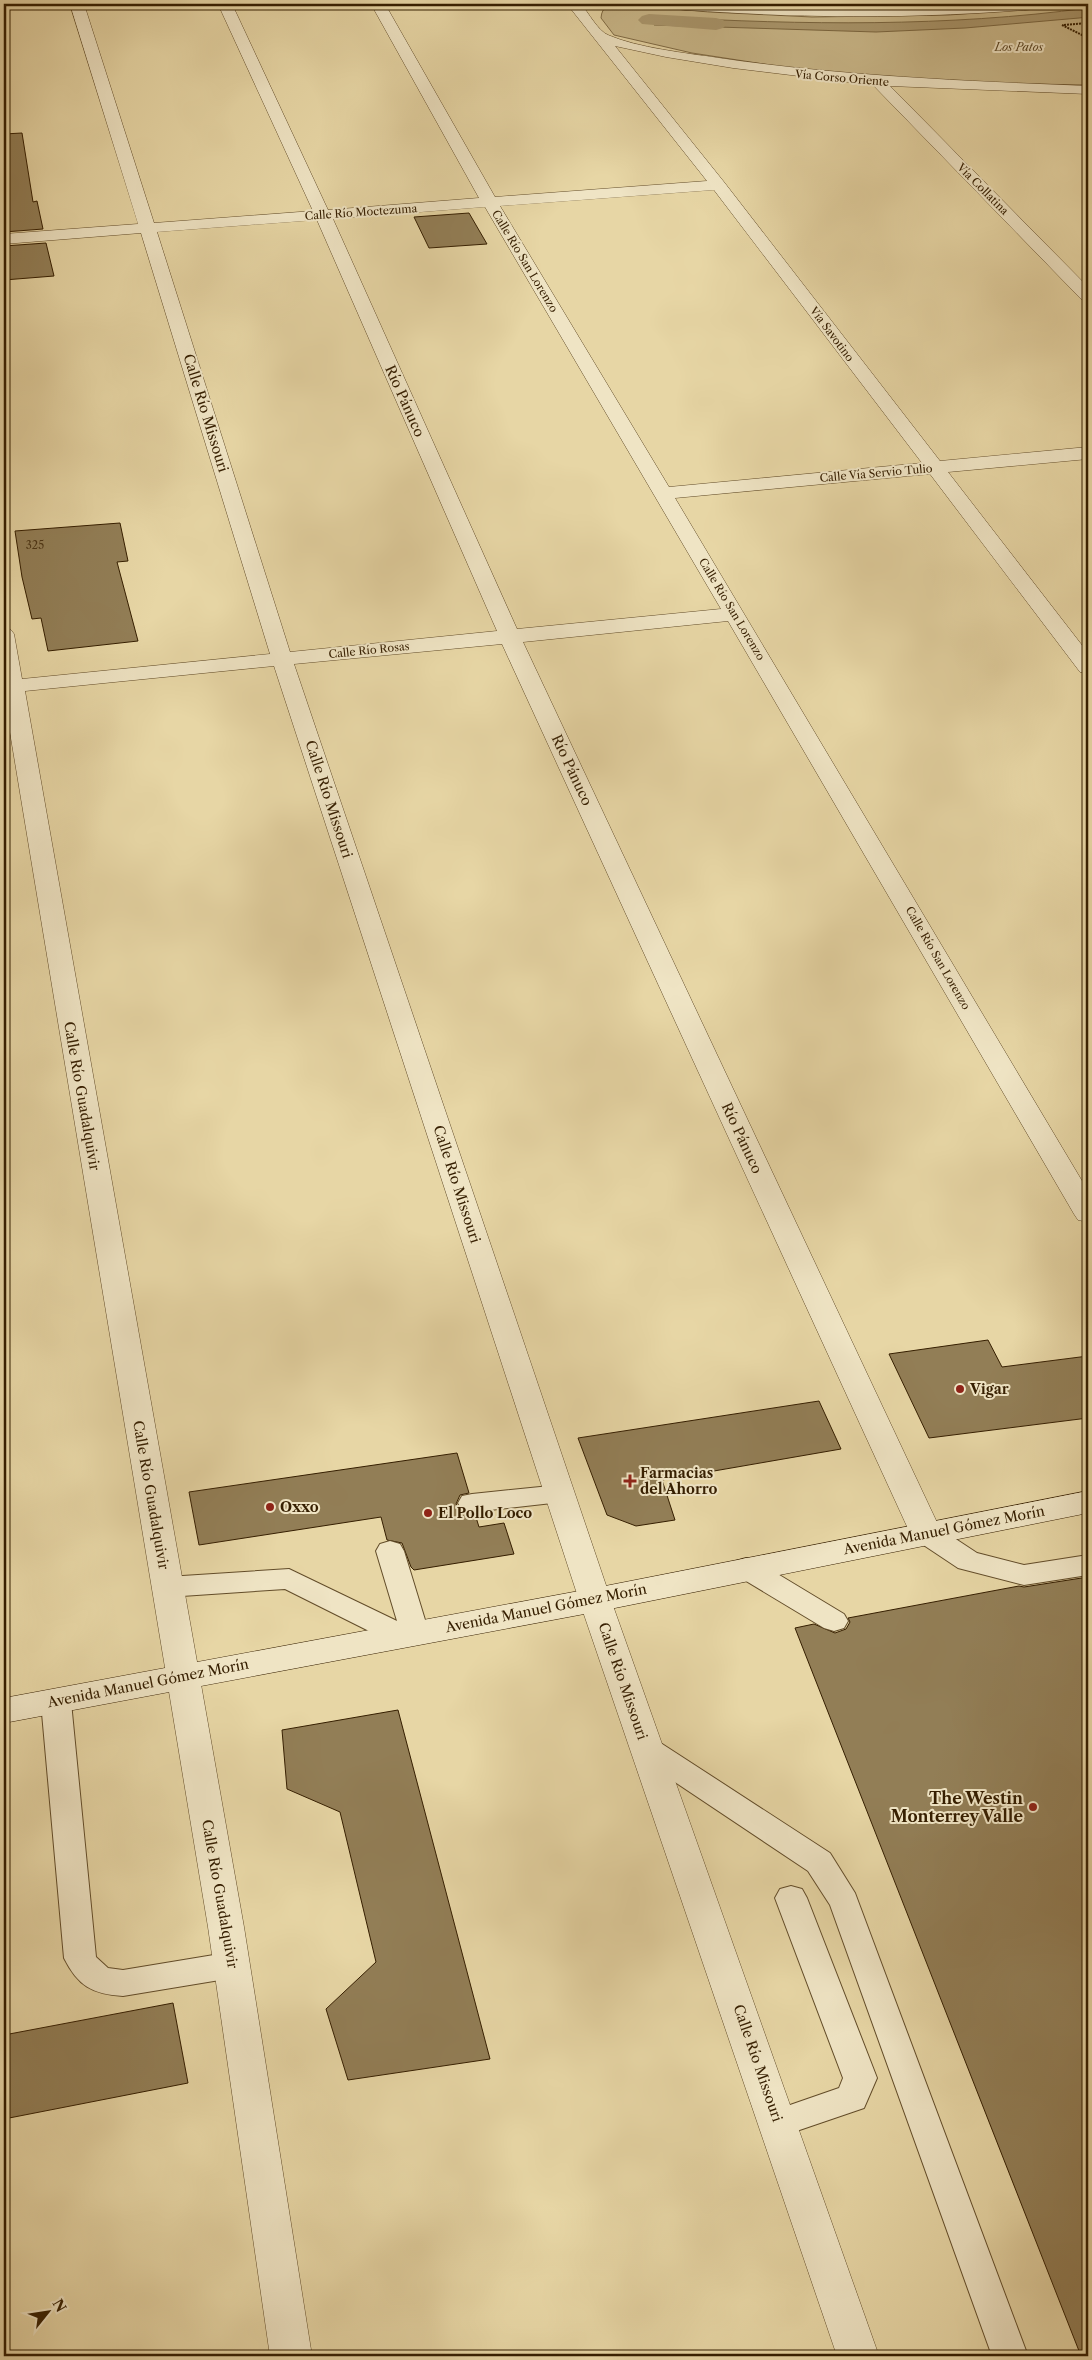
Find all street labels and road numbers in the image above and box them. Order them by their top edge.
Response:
street label: Vía Corso Oriente [793,67,890,89]
street label: Vía Collatina [954,160,1012,218]
street label: Calle Río Moctezuma [304,201,418,223]
street label: Calle Río San Lorenzo [489,207,561,315]
street label: Vía Savotino [806,303,857,364]
street label: Calle Río Missouri [179,352,233,474]
street label: Río Pánuco [381,362,429,440]
street label: Calle Vía Servio Tulio [819,461,933,485]
street label: Calle Río San Lorenzo [696,555,768,663]
street label: Calle Río Rosas [328,639,410,661]
street label: Río Pánuco [548,732,596,808]
street label: Calle Río Missouri [301,738,357,860]
street label: Calle Río San Lorenzo [903,904,973,1012]
street label: Calle Río Guadalquivir [60,1020,104,1172]
street label: Río Pánuco [718,1100,766,1176]
street label: Calle Río Missouri [429,1123,485,1245]
street label: Calle Río Guadalquivir [129,1419,173,1571]
street label: Avenida Manuel Gómez Morín [841,1502,1046,1559]
street label: Avenida Manuel Gómez Morín [443,1580,648,1637]
street label: Calle Río Missouri [594,1620,652,1742]
street label: Avenida Manuel Gómez Morín [45,1655,250,1712]
street label: Calle Río Guadalquivir [198,1818,242,1970]
street label: Calle Río Missouri [729,2002,787,2124]

